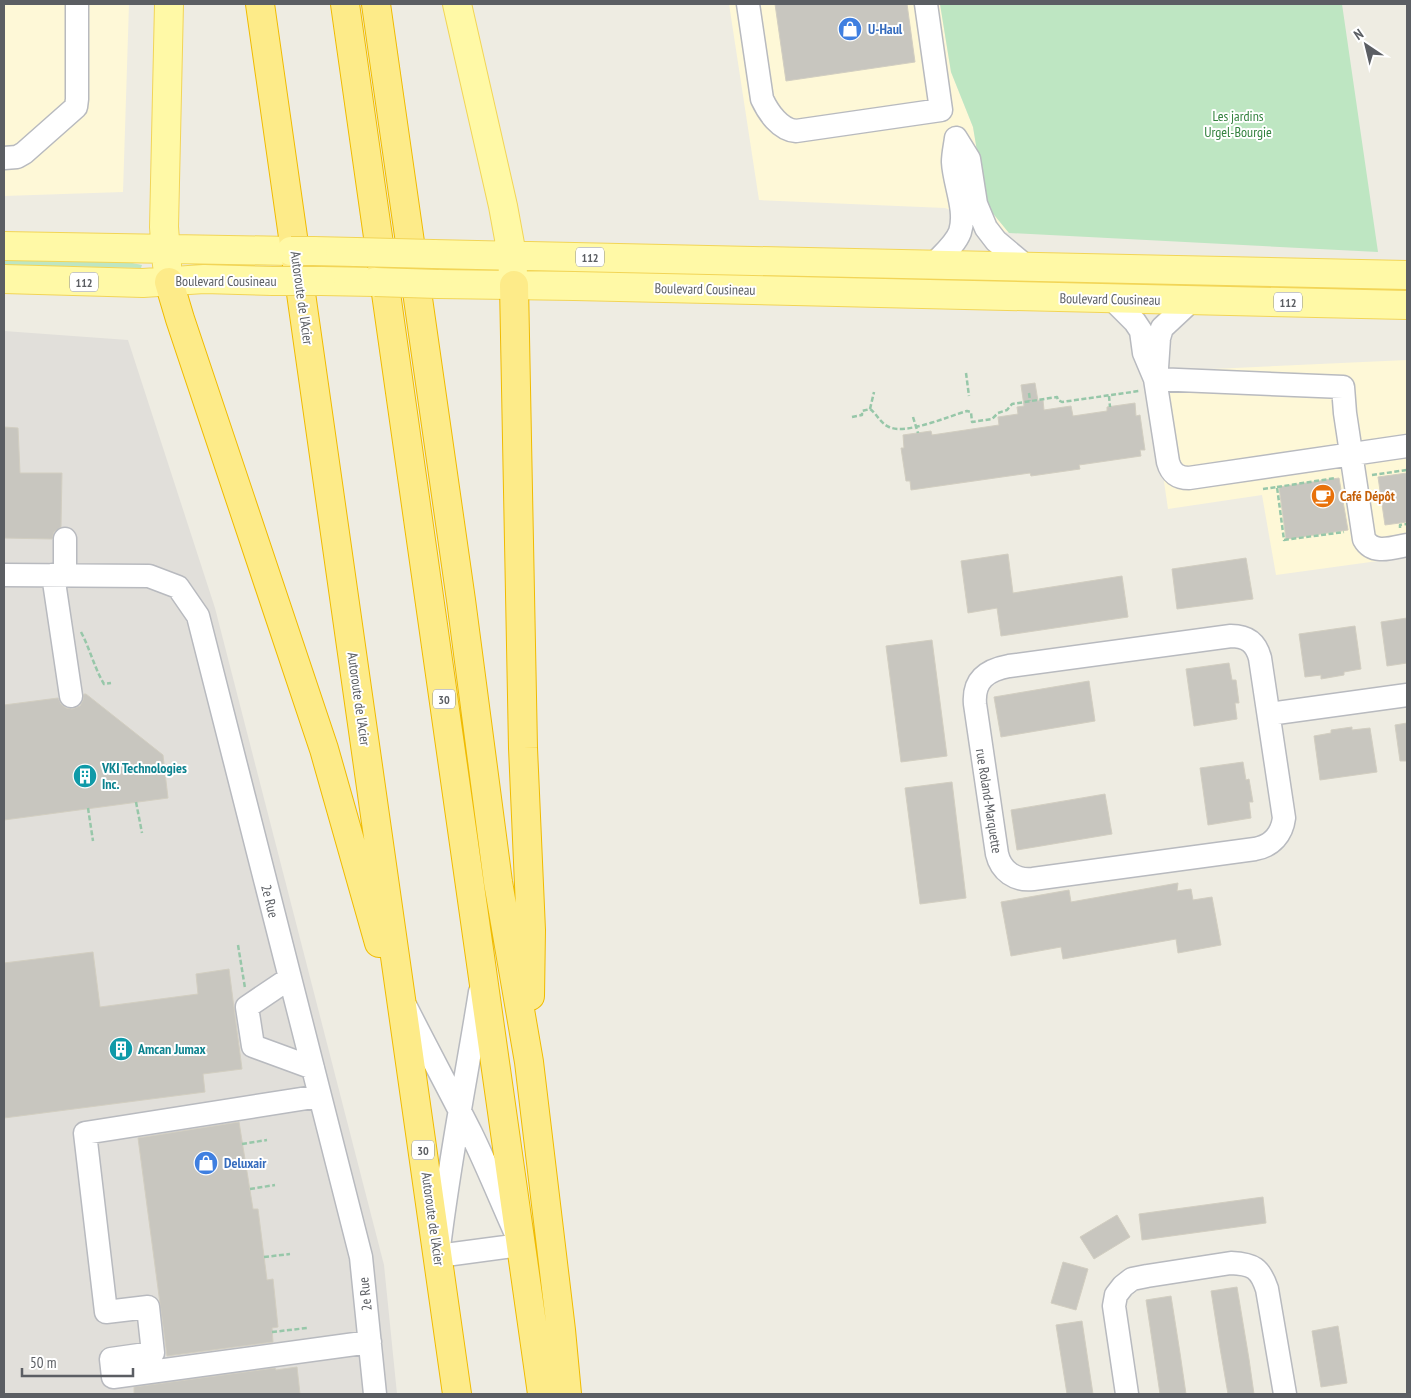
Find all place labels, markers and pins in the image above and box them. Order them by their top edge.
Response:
shop icon: U-Haul [837,16,863,42]
place label: U-Haul [868,20,903,38]
cafe icon: Café Dépôt [1310,483,1336,509]
place label: Café Dépôt [1340,487,1395,505]
place label: VKI Technologies Inc. [101,759,187,793]
building icon: VKI Technologies Inc. [72,763,98,789]
building icon: Amcan Jumax [108,1036,134,1062]
place label: Amcan Jumax [137,1040,206,1058]
shop icon: Deluxair [193,1150,219,1176]
place label: Deluxair [224,1154,267,1172]

